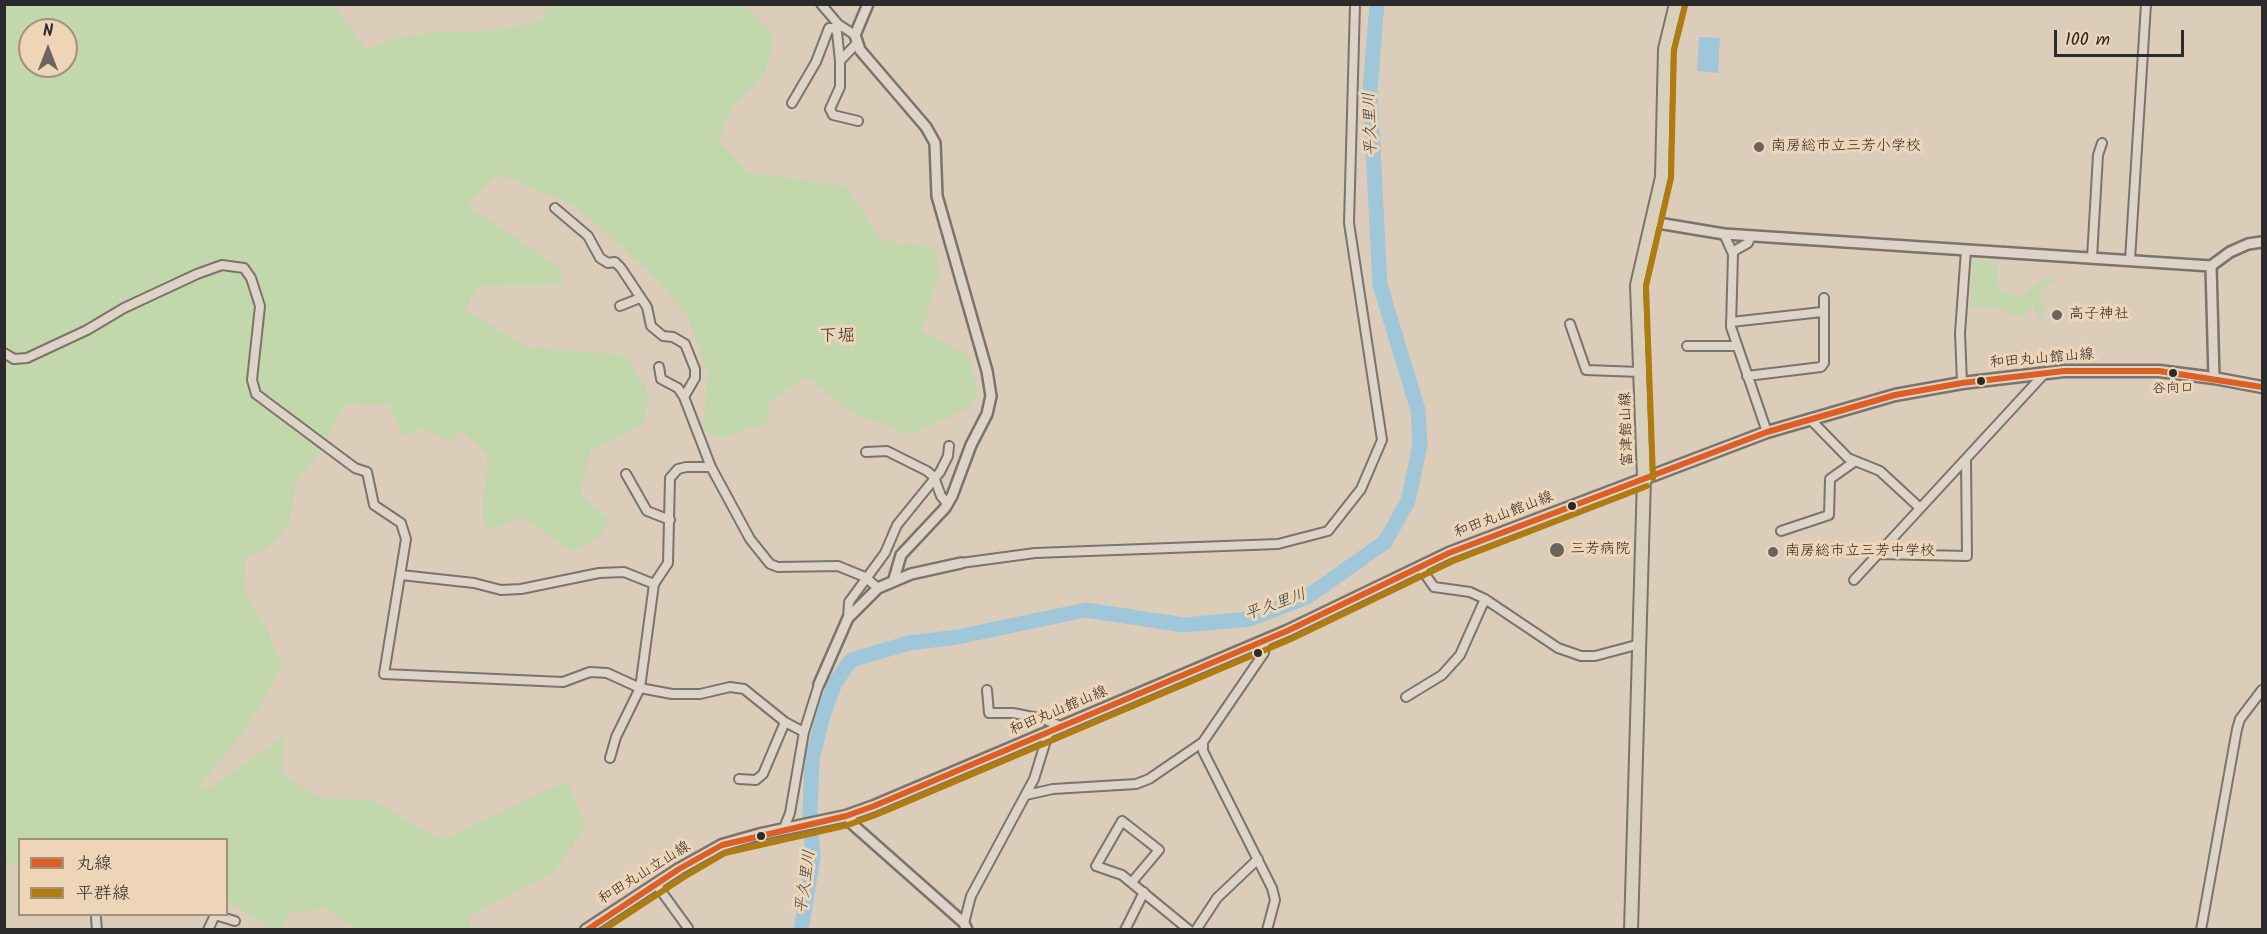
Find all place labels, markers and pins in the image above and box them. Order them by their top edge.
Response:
place label: 南房総市立三芳小学校 [1771,138,1921,156]
marker: 南房総市立三芳小学校 [1752,140,1766,154]
place label: 高子神社 [2069,306,2129,324]
marker: 高子神社 [2050,308,2064,322]
marker: 谷向口 [2167,367,2179,379]
unlabelled marker [1975,375,1987,387]
place label: 谷向口 [2152,382,2194,398]
unlabelled marker [1566,500,1578,512]
marker: 三芳病院 [1548,541,1566,559]
place label: 三芳病院 [1570,541,1630,559]
place label: 南房総市立三芳中学校 [1785,543,1935,561]
marker: 南房総市立三芳中学校 [1766,545,1780,559]
unlabelled marker [1252,647,1264,659]
unlabelled marker [755,830,767,842]

